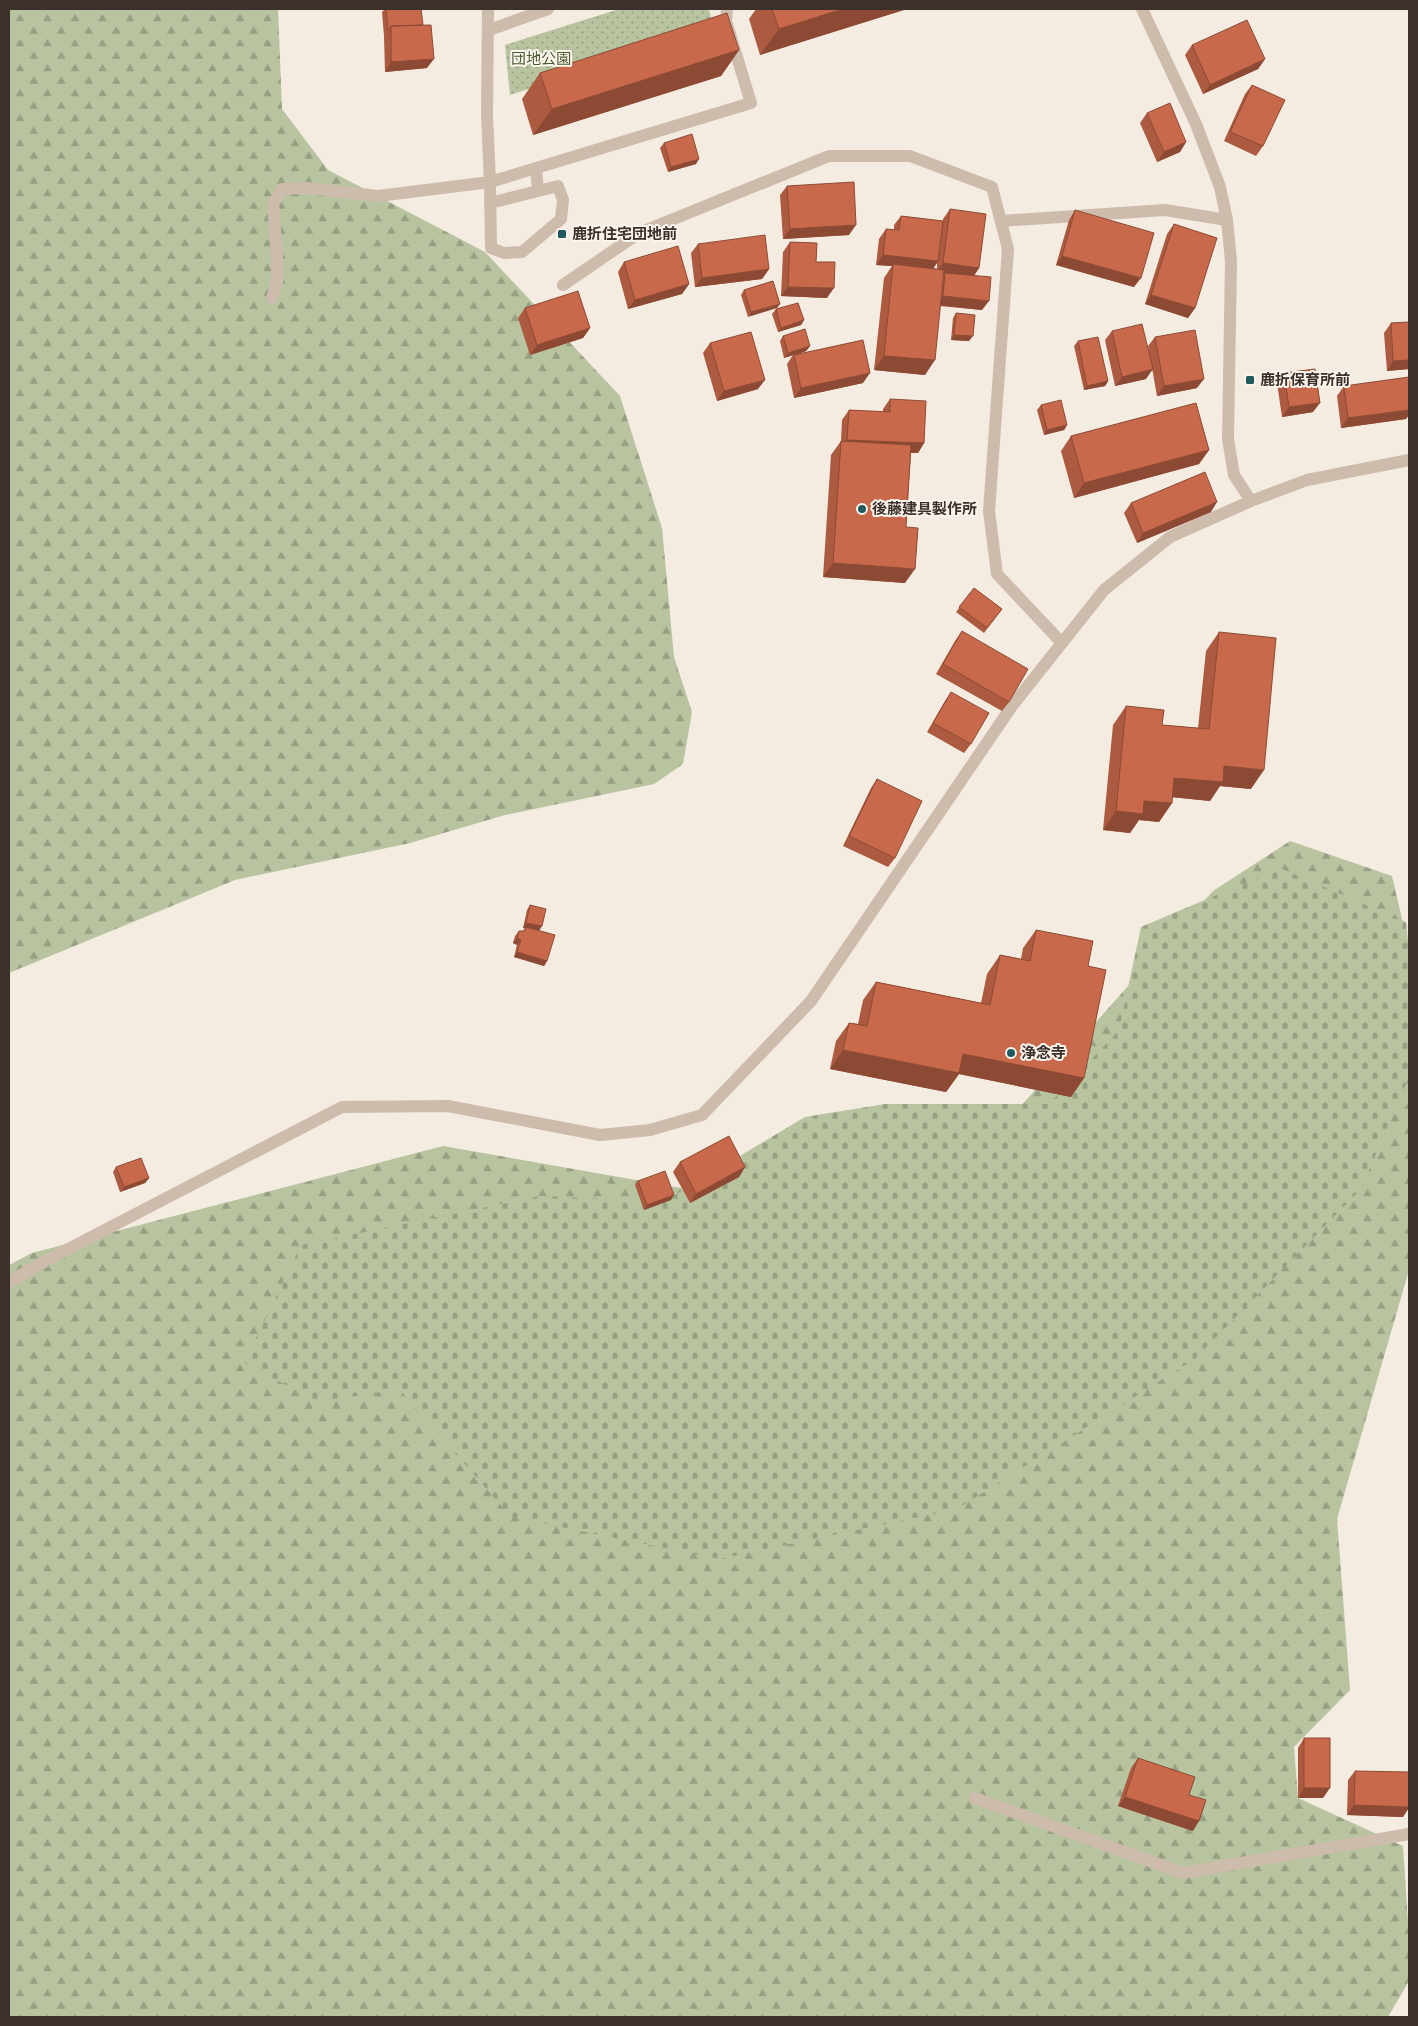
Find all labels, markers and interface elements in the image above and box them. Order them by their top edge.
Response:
park label: 団地公園 [511,49,571,68]
place label: 鹿折住宅団地前 [572,224,677,243]
marker: 鹿折住宅団地前 [556,228,568,240]
place label: 鹿折保育所前 [1260,370,1350,389]
marker: 鹿折保育所前 [1244,374,1256,386]
place label: 後藤建具製作所 [872,499,977,518]
marker: 後藤建具製作所 [856,503,868,515]
place label: 浄念寺 [1021,1043,1066,1062]
marker: 浄念寺 [1005,1047,1017,1059]

